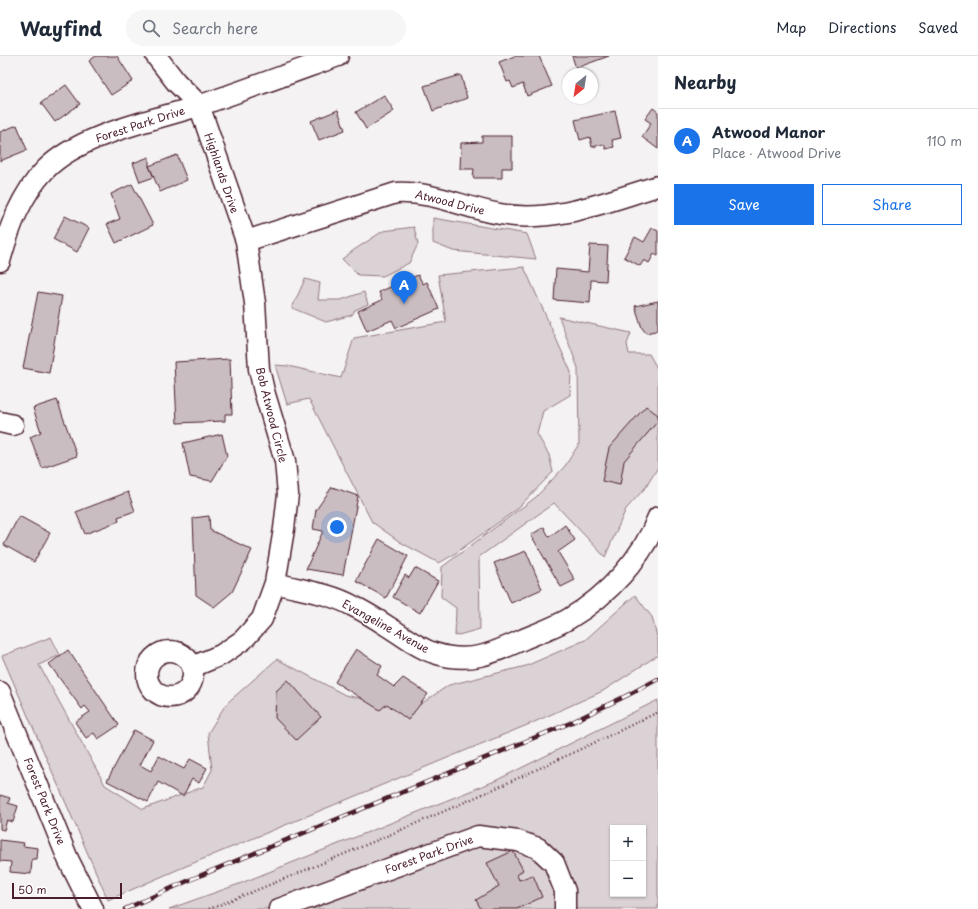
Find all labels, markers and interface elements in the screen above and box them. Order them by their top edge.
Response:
search box [126,10,406,46]
text: Wayfind [20,14,102,42]
text: Search here [172,16,258,39]
icon: search [140,17,162,39]
text: Map [776,17,806,38]
text: Directions [828,17,896,38]
text: Saved [918,17,958,38]
north arrow [562,68,598,104]
text: Nearby [674,69,736,95]
street label: Forest Park Drive [93,102,187,146]
text: Atwood Manor [712,120,825,143]
street label: Highlands Drive [200,130,244,216]
text: A [682,131,692,150]
text: 110 m [927,131,962,150]
text: Place · Atwood Drive [712,143,841,162]
button: Save [674,184,814,225]
button: Share [822,184,962,225]
street label: Atwood Drive [413,185,487,219]
pin: A [391,271,417,304]
street label: Bob Atwood Circle [252,365,292,465]
your location [327,517,347,537]
street label: Evangeline Avenue [339,595,433,657]
street label: Forest Park Drive [20,755,70,847]
map controls [610,825,646,897]
button: + [610,825,646,861]
street label: Forest Park Drive [382,830,476,878]
button: − [610,861,646,897]
scale bar [12,881,122,900]
text: 50 m [18,881,47,898]

